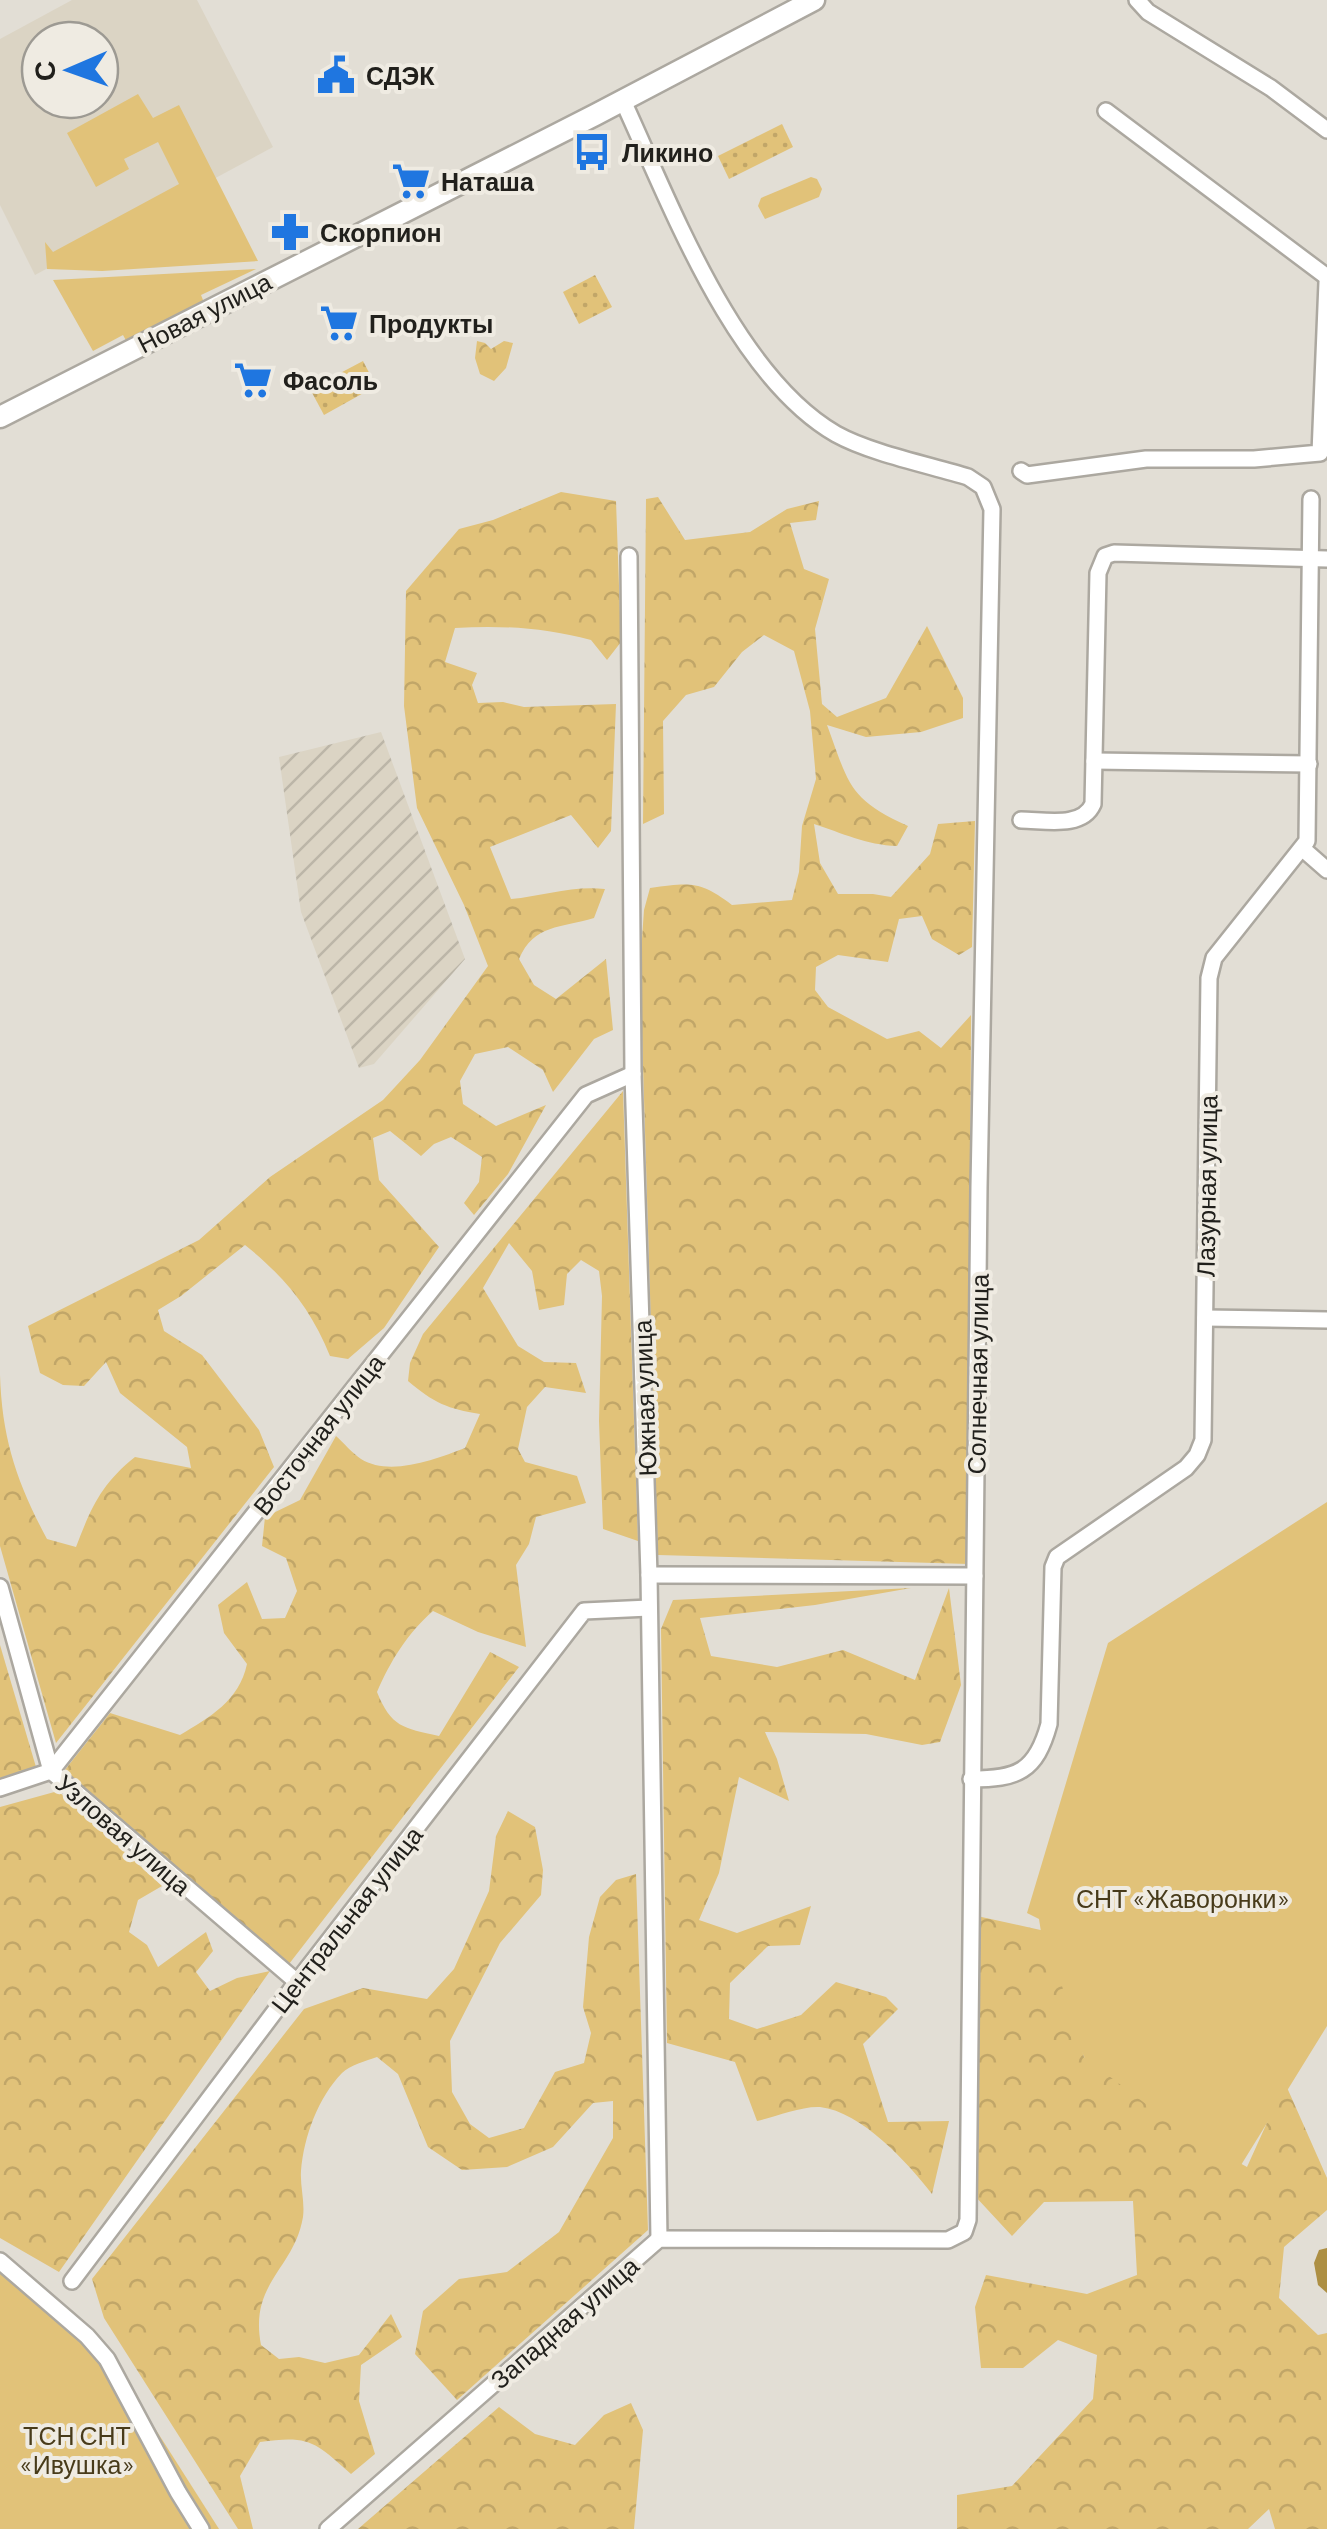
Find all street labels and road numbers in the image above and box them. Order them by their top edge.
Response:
street label: Новая улица [132,265,276,359]
street label: Лазурная улица [1189,1095,1223,1277]
street label: Солнечная улица [960,1273,994,1475]
street label: Южная улица [626,1319,662,1477]
street label: Восточная улица [246,1348,390,1520]
street label: Узловая улица [51,1767,198,1901]
street label: Центральная улица [264,1820,428,2018]
street label: Западная улица [484,2250,644,2394]

